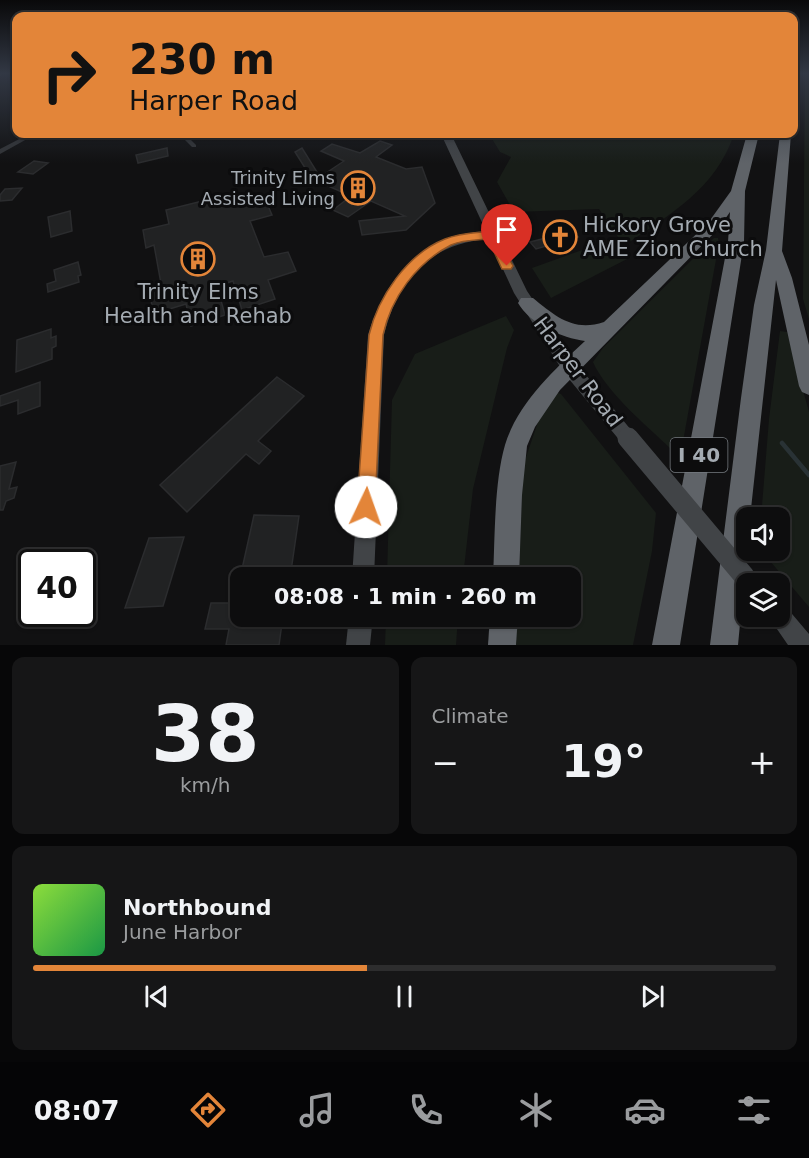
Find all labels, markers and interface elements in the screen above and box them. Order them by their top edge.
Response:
text: 230 m [129,35,275,84]
icon: right [30,36,108,114]
text: Harper Road [129,85,298,116]
place label: Trinity Elms Assisted Living [201,167,335,209]
building icon: Trinity Elms Assisted Living [340,170,376,206]
pin [481,204,532,266]
icon: arrive [490,213,523,246]
place label: Hickory Grove AME Zion Church [583,213,763,261]
church icon: Hickory Grove AME Zion Church [542,219,578,255]
building icon: Trinity Elms Health and Rehab [180,241,216,277]
place label: Trinity Elms Health and Rehab [104,280,292,328]
street label: Harper Road [529,312,627,432]
road number: I 40 [670,438,728,472]
position arrow [334,475,398,539]
map controls [736,507,790,627]
button: sound [736,507,790,561]
speed limit sign: 40 [18,549,96,627]
button: layers [736,573,790,627]
text: 08:08 · 1 min · 260 m [274,584,537,609]
text: 38 [151,689,260,779]
text: Climate [432,704,508,728]
text: 19° [561,735,646,788]
text: − [432,743,459,782]
text: + [748,743,776,782]
text: km/h [180,773,230,797]
text: Northbound [123,895,272,920]
text: June Harbor [123,920,242,944]
icon: previous [140,980,173,1013]
icon: pause [388,980,421,1013]
icon: next [636,980,669,1013]
icon: directions [187,1089,229,1131]
icon: music [296,1089,338,1131]
icon: phone [405,1089,447,1131]
icon: climate [515,1089,557,1131]
icon: car [624,1089,666,1131]
icon: filters [733,1089,775,1131]
text: 08:07 [34,1095,120,1126]

